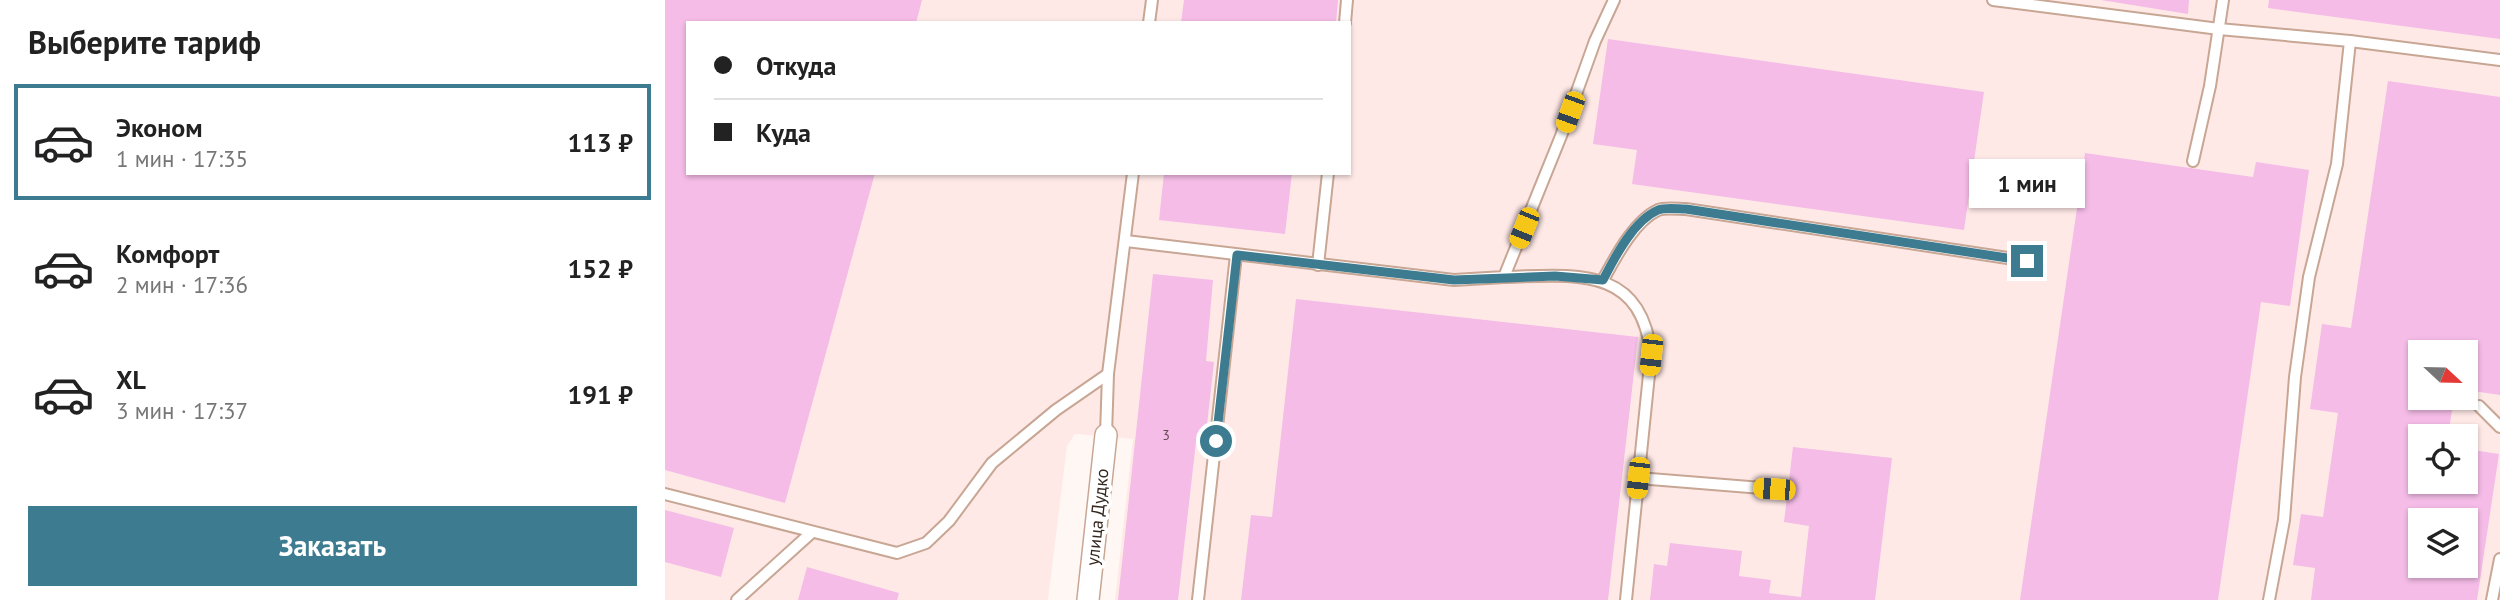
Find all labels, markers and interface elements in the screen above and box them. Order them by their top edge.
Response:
text: Выберите тариф [28,21,261,63]
text: Откуда [756,49,836,82]
car [1553,89,1588,135]
icon: car [32,111,95,174]
text: Эконом [116,111,203,144]
text: Куда [756,116,811,149]
text: 113 ₽ [567,126,633,159]
text: 1 мин · 17:35 [116,144,248,173]
callout: 1 мин [1969,160,2085,208]
text: 1 мин [1997,169,2057,198]
car [1507,205,1542,251]
icon: car [32,237,95,300]
text: Комфорт [116,237,219,270]
route end [2011,245,2043,277]
text: 152 ₽ [567,252,633,285]
text: 2 мин · 17:36 [116,270,248,299]
car [1639,333,1664,377]
north arrow [2408,340,2478,410]
map controls [2408,340,2478,578]
icon: car [32,363,95,426]
text: XL [116,363,146,396]
text: 191 ₽ [567,378,633,411]
text: 3 мин · 17:37 [116,396,248,425]
button: locate [2408,424,2478,494]
route start [1200,425,1232,457]
house number: 3 [1162,426,1170,444]
car [1626,456,1651,500]
street label: улица Дудко [1080,467,1114,567]
car [1753,477,1796,501]
button: Заказать [28,506,637,586]
button: layers [2408,508,2478,578]

